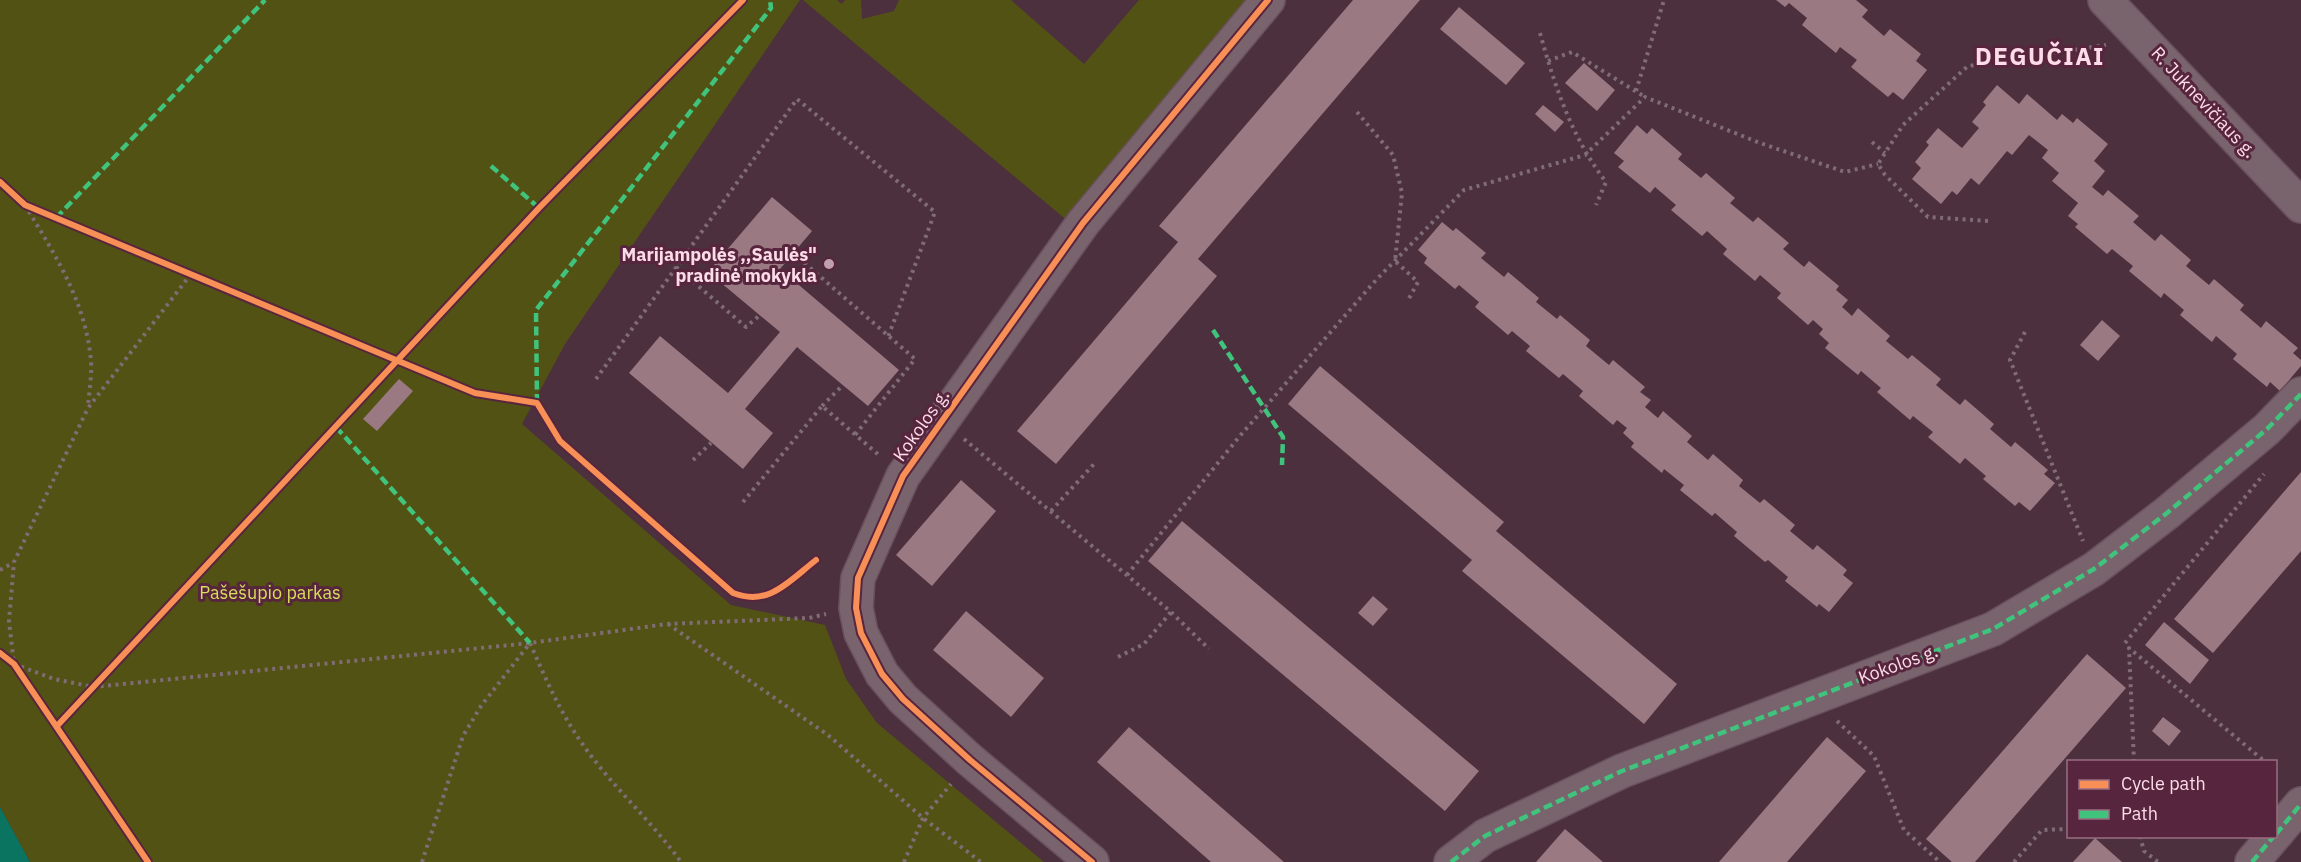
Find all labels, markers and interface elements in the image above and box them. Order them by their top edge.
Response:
district label: DEGUČIAI [1975,40,2105,72]
street label: R. Juknevičiaus g. [2147,42,2261,162]
place label: Marijampolės ,,Saulės" pradinė mokykla [621,243,817,287]
marker: Marijampolės ,,Saulės" pradinė mokykla [822,257,836,271]
street label: Kokolos g. [888,384,954,466]
park label: Pašešupio parkas [199,581,341,604]
street label: Kokolos g. [1855,639,1941,689]
legend [2067,760,2277,838]
text: Cycle path [2121,772,2206,795]
text: Path [2121,802,2158,825]

